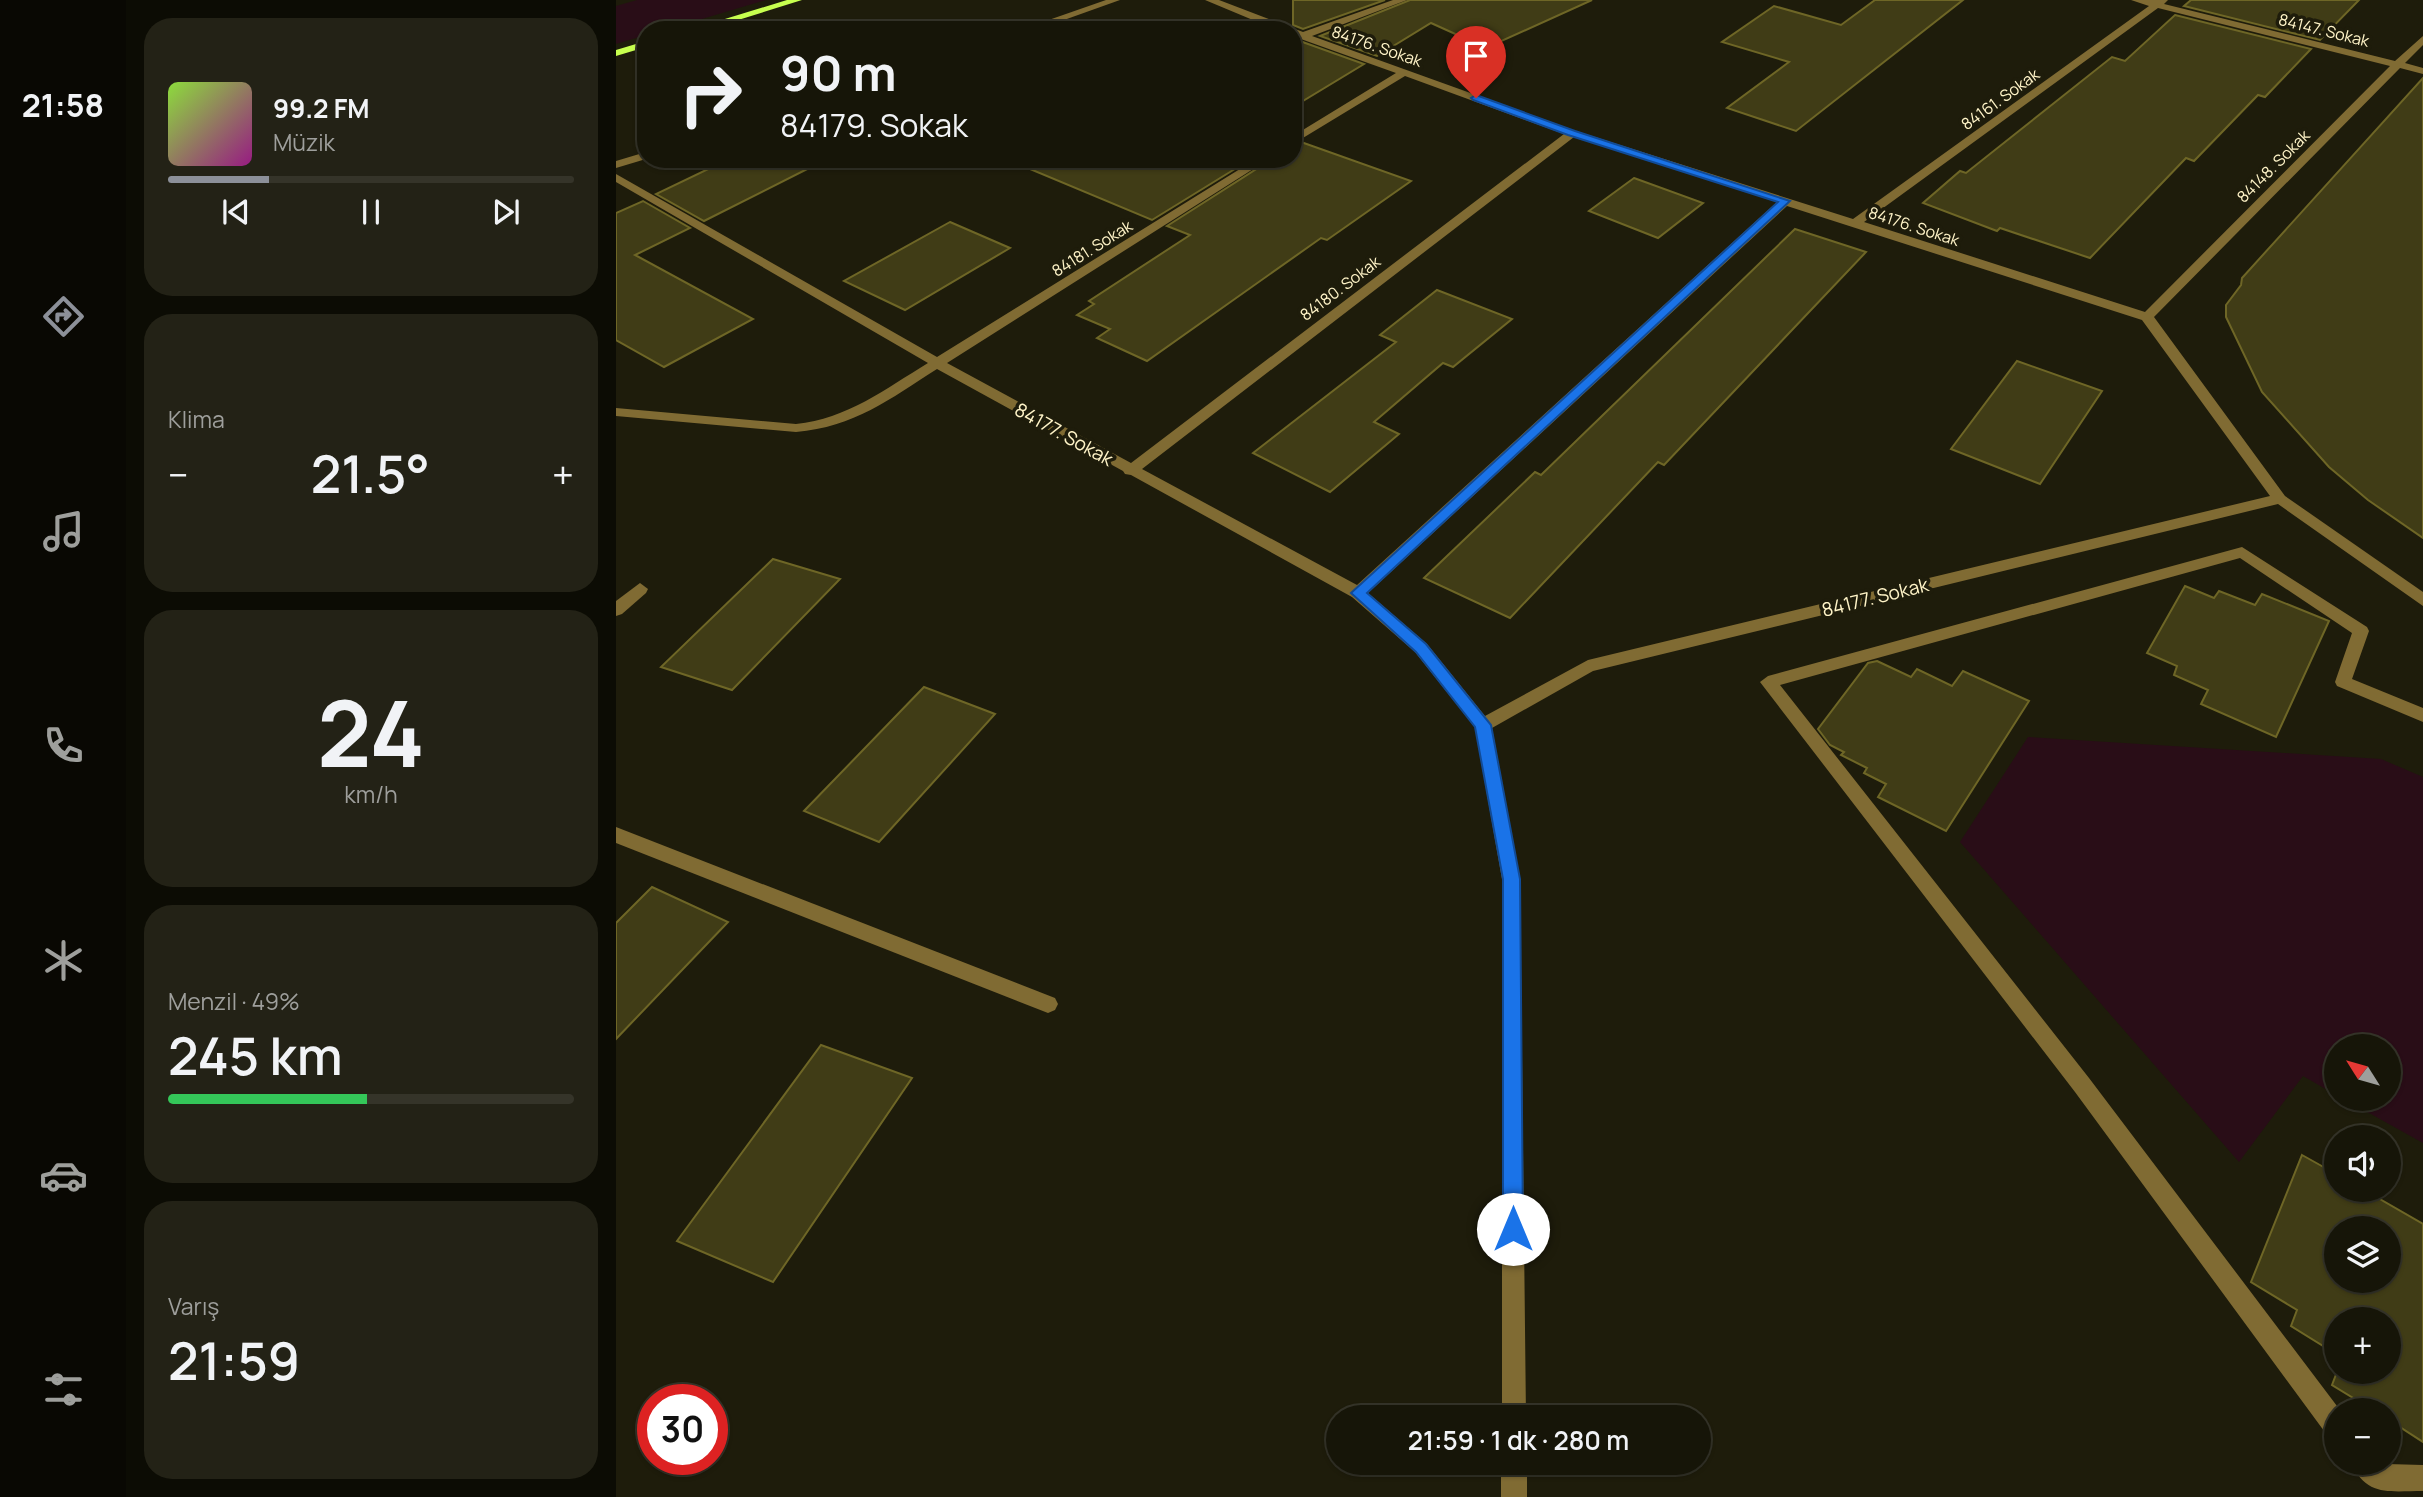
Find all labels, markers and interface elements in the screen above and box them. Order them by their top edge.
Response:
street label: 84147. Sokak [2276,8,2373,52]
street label: 84176. Sokak [1329,20,1426,72]
pin [1446,26,1506,98]
icon: arrive [1457,37,1495,75]
text: 90 m [780,39,897,106]
icon: right [665,49,756,140]
street label: 84161. Sokak [1956,63,2044,135]
text: 21:58 [22,83,104,127]
text: 99.2 FM [273,90,370,126]
text: 84179. Sokak [780,103,968,147]
street label: 84148. Sokak [2232,124,2315,207]
text: Müzik [273,126,335,158]
icon: previous [217,193,255,231]
icon: pause [352,193,390,231]
icon: next [487,193,525,231]
street label: 84176. Sokak [1866,201,1963,251]
street label: 84181. Sokak [1047,214,1137,281]
street label: 84180. Sokak [1295,250,1386,325]
icon: directions [39,292,88,341]
street label: 84177. Sokak [1010,396,1118,472]
text: Klima [168,403,225,435]
text: 21.5° [311,438,430,509]
text: − [168,448,189,500]
text: + [552,448,574,500]
icon: music [39,507,88,556]
street label: 84177. Sokak [1819,571,1932,623]
text: 24 [317,670,425,794]
icon: phone [39,721,88,770]
text: km/h [344,778,398,810]
icon: climate [39,936,88,985]
text: Menzil · 49% [168,985,300,1017]
text: 245 km [168,1020,343,1091]
north arrow [2324,1034,2401,1111]
map controls [2324,1034,2401,1475]
button: sound [2324,1125,2401,1202]
icon: car [39,1151,88,1200]
position arrow [1476,1192,1550,1266]
button: layers [2324,1216,2401,1293]
text: Varış [168,1290,219,1322]
button: + [2324,1307,2401,1384]
text: 21:59 [168,1325,300,1396]
icon: filters [39,1365,88,1414]
speed limit sign: 30 [637,1384,728,1475]
button: − [2324,1398,2401,1475]
text: 21:59 · 1 dk · 280 m [1408,1422,1629,1458]

